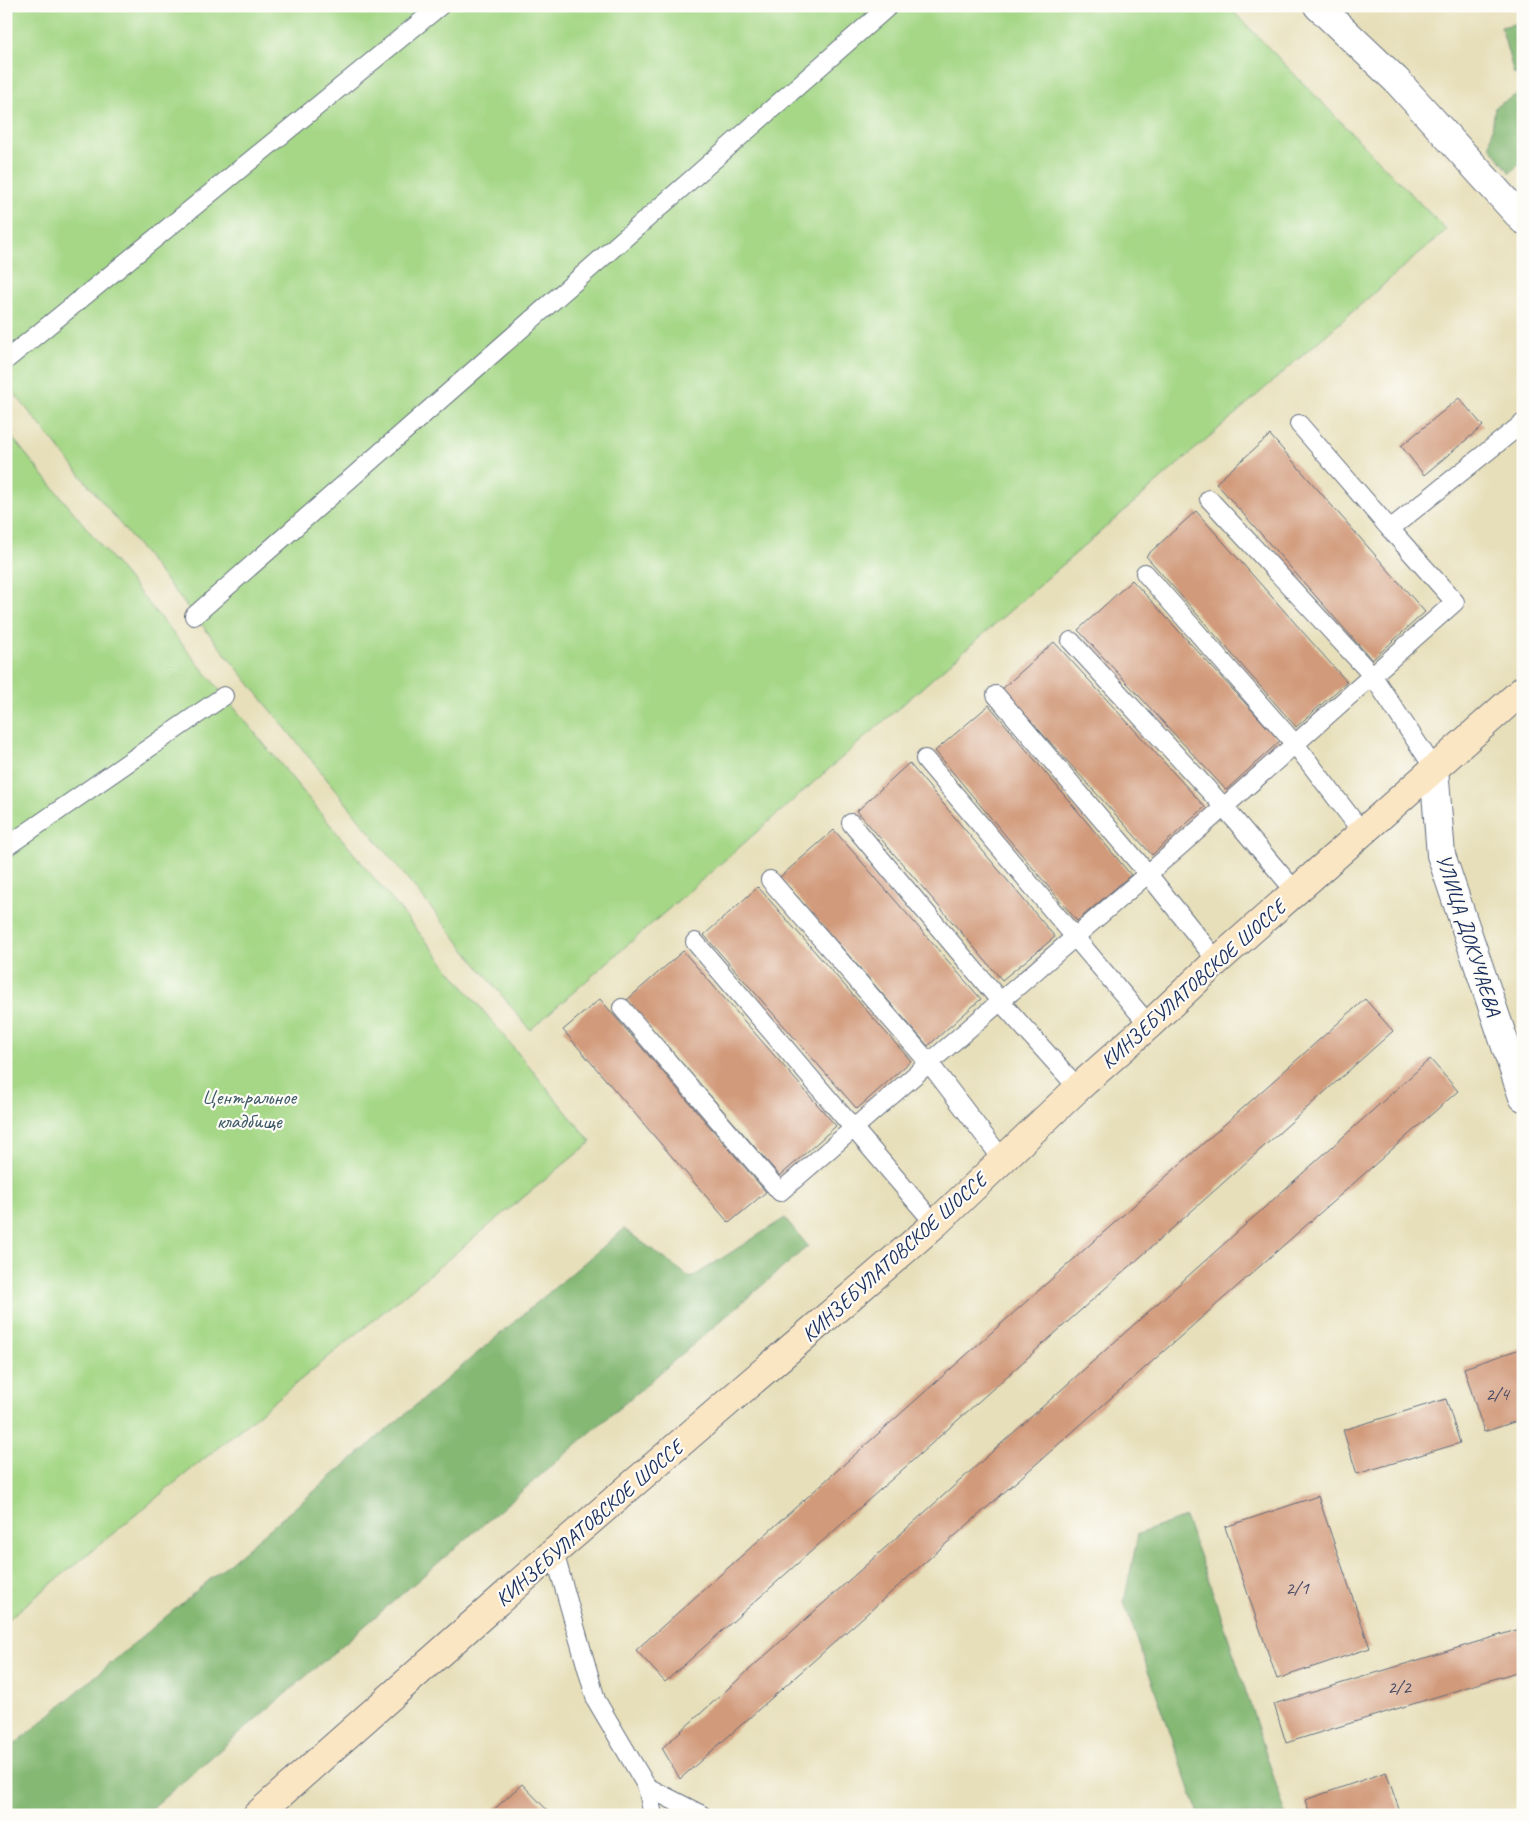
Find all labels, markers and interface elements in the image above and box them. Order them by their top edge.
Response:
street label: УЛИЦА ДОКУЧАЕВА [1431,851,1508,1019]
street label: КИНЗЕБУЛАТОВСКОЕ ШОССЕ [1095,892,1293,1074]
park label: Центральное кладбище [202,1084,298,1134]
street label: КИНЗЕБУЛАТОВСКОЕ ШОССЕ [796,1165,994,1347]
house number: 2/4 [1485,1382,1511,1406]
street label: КИНЗЕБУЛАТОВСКОЕ ШОССЕ [490,1433,690,1612]
house number: 2/1 [1285,1576,1310,1600]
house number: 2/2 [1387,1675,1412,1699]

